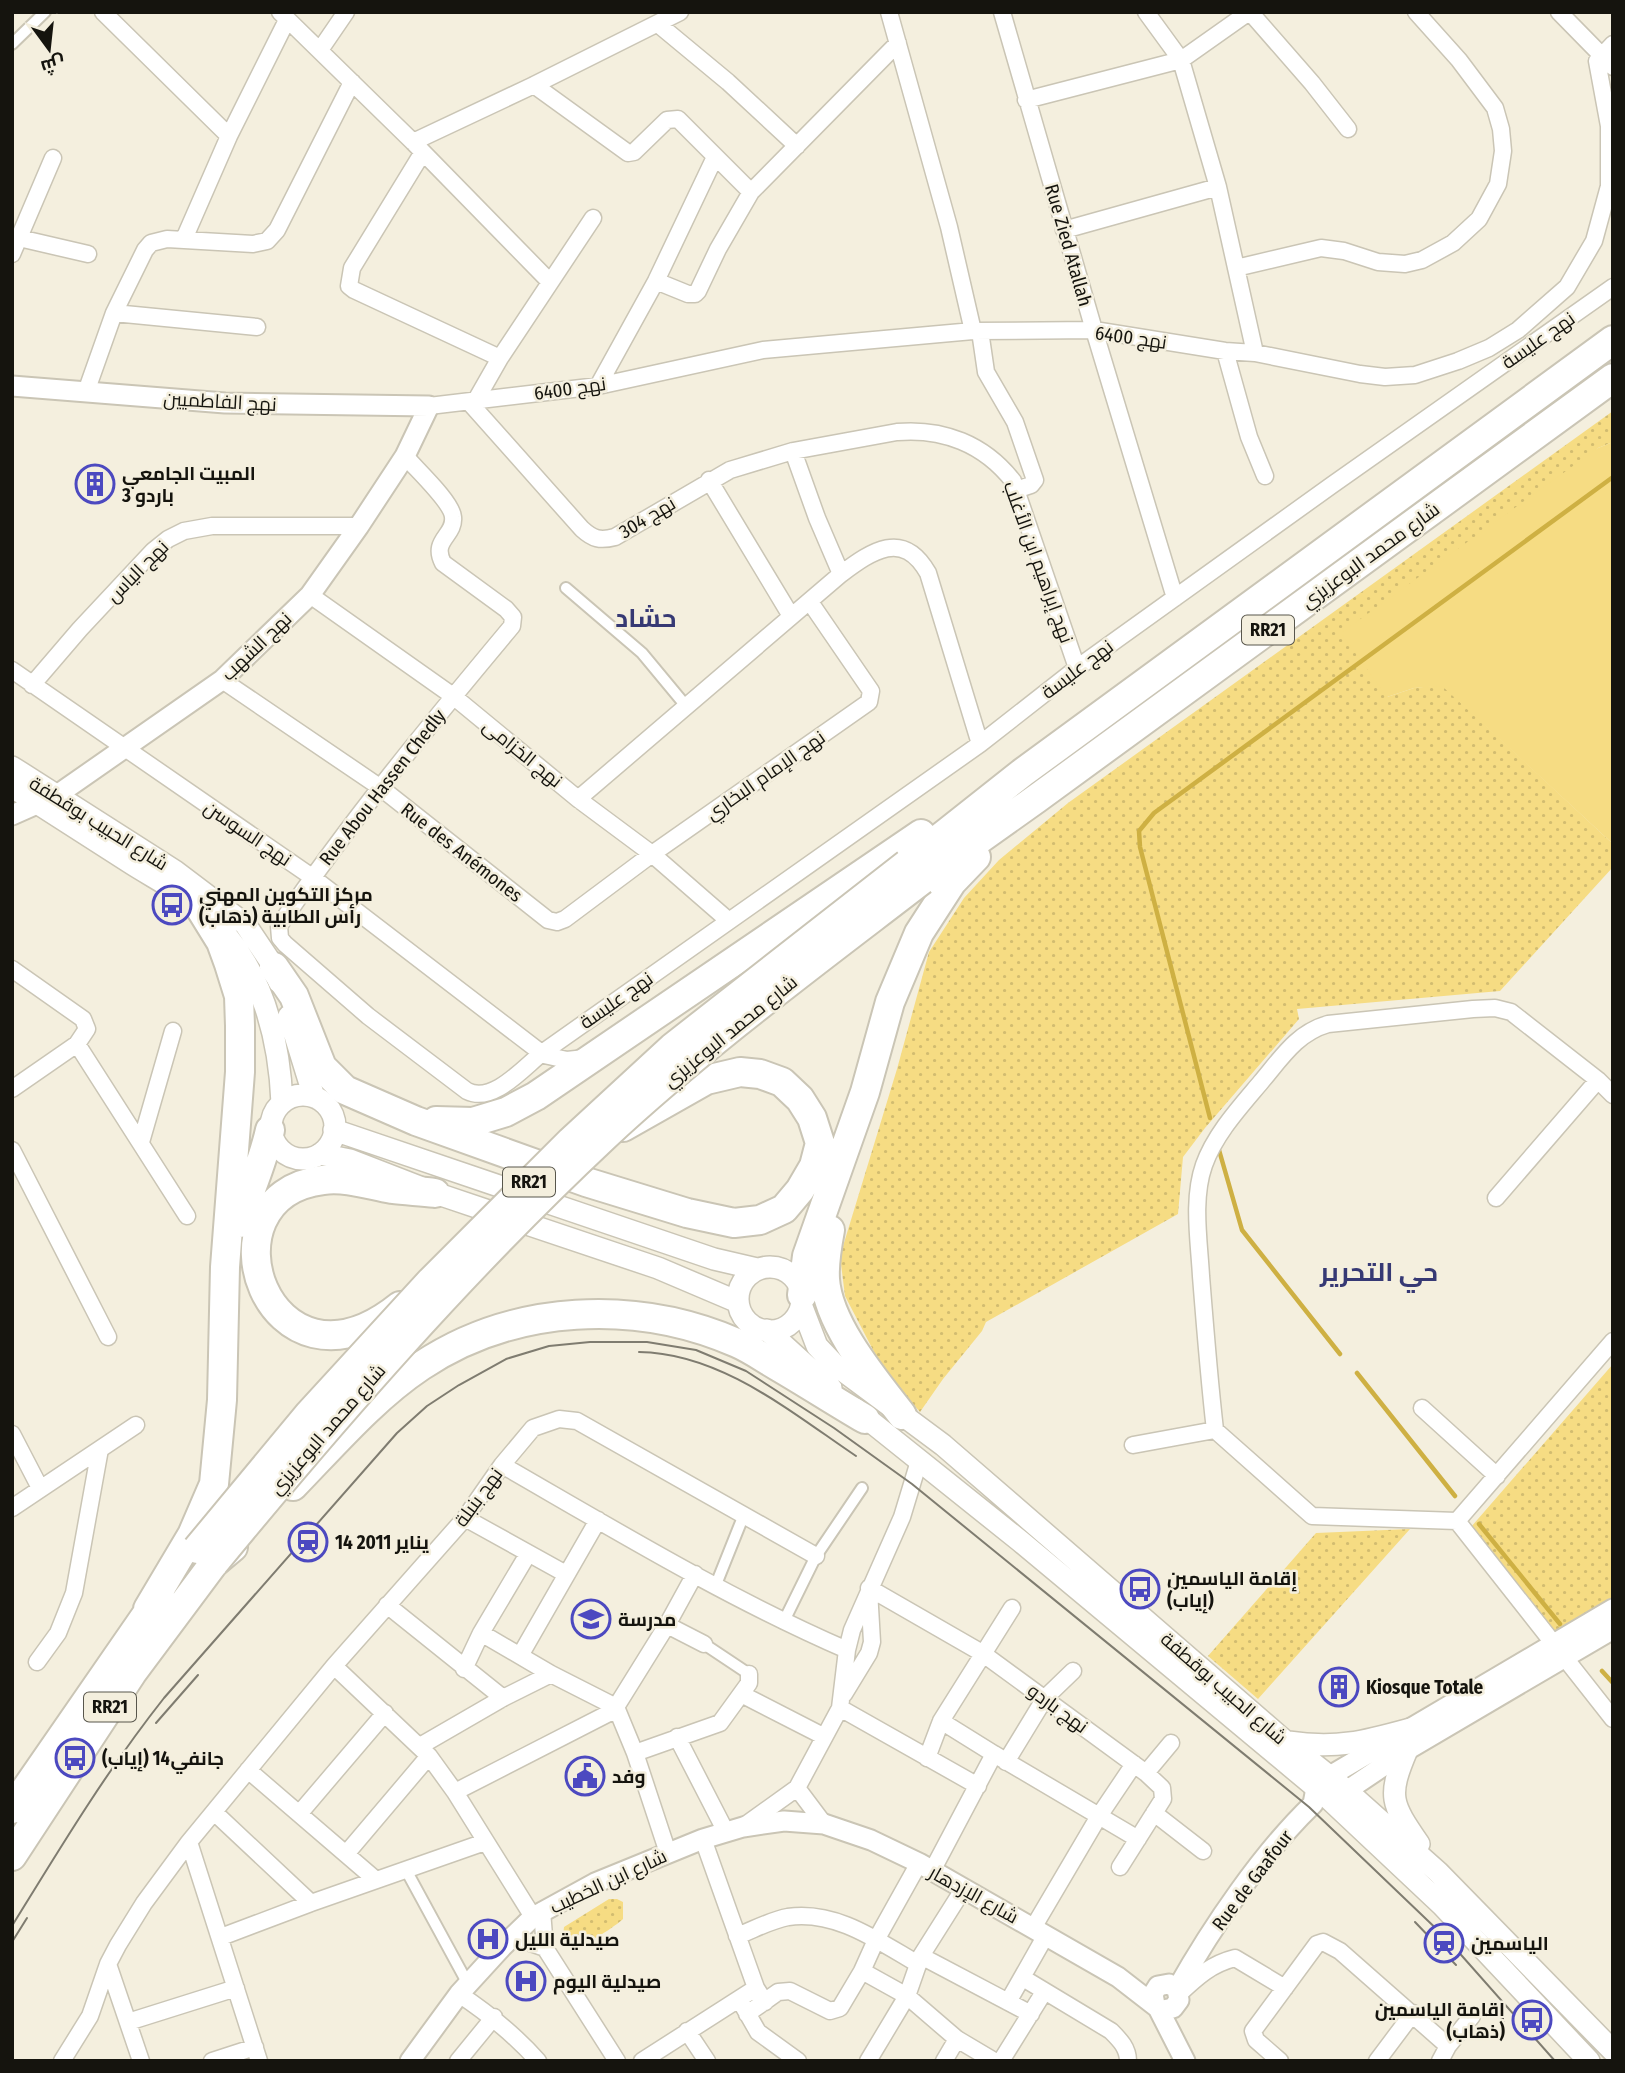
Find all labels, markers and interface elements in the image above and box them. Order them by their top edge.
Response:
north arrow [14,14,84,84]
text: ش [39,51,68,79]
street label: Rue Zied Atallah [1040,181,1097,309]
street label: نهج عليسة [1497,307,1580,376]
street label: نهج 6400 [1093,321,1168,356]
street label: نهج 6400 [533,372,608,407]
street label: نهج الفاطميين [163,387,277,418]
place label: المبيت الجامعي باردو 3 [121,462,256,507]
building icon: المبيت الجامعي باردو 3 [74,463,116,505]
street label: نهج إبراهيم ابن الأغلب [997,478,1079,647]
street label: نهج 304 [615,492,681,545]
street label: شارع محمد البوعزيزي [1297,497,1446,616]
street label: نهج الياس [101,535,175,609]
district label: حشاد [615,603,677,634]
street label: نهج الشهب [216,607,298,687]
road number: RR21 [1242,616,1294,644]
street label: نهج عليسة [1037,635,1119,705]
street label: Rue Abou Hassen Chedly [314,704,451,870]
street label: نهج الخزامى [477,714,567,794]
street label: نهج الإمام البخاري [701,726,831,828]
street label: شارع الحبيب بوقطفة [24,771,172,877]
street label: نهج السوسن [199,796,296,873]
street label: Rue des Anémones [396,798,527,907]
place label: مركز التكوين المهني رأس الطابية (ذهاب) [199,883,373,928]
bus stop icon: مركز التكوين المهني رأس الطابية (ذهاب) [151,884,193,926]
street label: نهج عليسة [575,967,658,1036]
street label: شارع محمد البوعزيزي [659,970,804,1095]
road number: RR21 [503,1168,555,1196]
district label: حي التحرير [1319,1257,1438,1293]
street label: شارع محمد البوعزيزي [264,1359,393,1501]
street label: نهج بنبلة [449,1463,509,1532]
station icon: 14 يناير 2011 [287,1521,329,1563]
place label: 14 يناير 2011 [335,1531,429,1554]
place label: إقامة الياسمين (إياب) [1167,1567,1297,1614]
bus stop icon: إقامة الياسمين (إياب) [1119,1568,1161,1610]
school or university icon: مدرسة [570,1598,612,1640]
place label: مدرسة [618,1608,676,1631]
street label: شارع الحبيب بوقطفة [1155,1627,1291,1751]
building icon: Kiosque Totale [1318,1666,1360,1708]
place label: Kiosque Totale [1366,1676,1483,1699]
street label: نهج باردو [1022,1679,1092,1740]
road number: RR21 [84,1692,136,1722]
bus stop icon: جانفي14 (إياب) [54,1737,96,1779]
place label: جانفي14 (إياب) [102,1747,224,1774]
public building icon: وفد [564,1755,606,1797]
place label: وفد [612,1765,646,1788]
street label: Rue de Gaafour [1207,1825,1298,1935]
street label: شارع ابن الخطيب [546,1844,671,1920]
street label: شارع الإزدهار [923,1860,1022,1930]
hospital icon: صيدلية الليل [467,1918,509,1960]
station icon: الياسمين [1423,1922,1465,1964]
place label: صيدلية الليل [515,1928,620,1951]
place label: الياسمين [1471,1932,1549,1955]
hospital icon: صيدلية اليوم [505,1960,547,2002]
place label: صيدلية اليوم [553,1970,661,1995]
place label: إقامة الياسمين (ذهاب) [1375,1998,1505,2043]
bus stop icon: إقامة الياسمين (ذهاب) [1511,1999,1553,2041]

